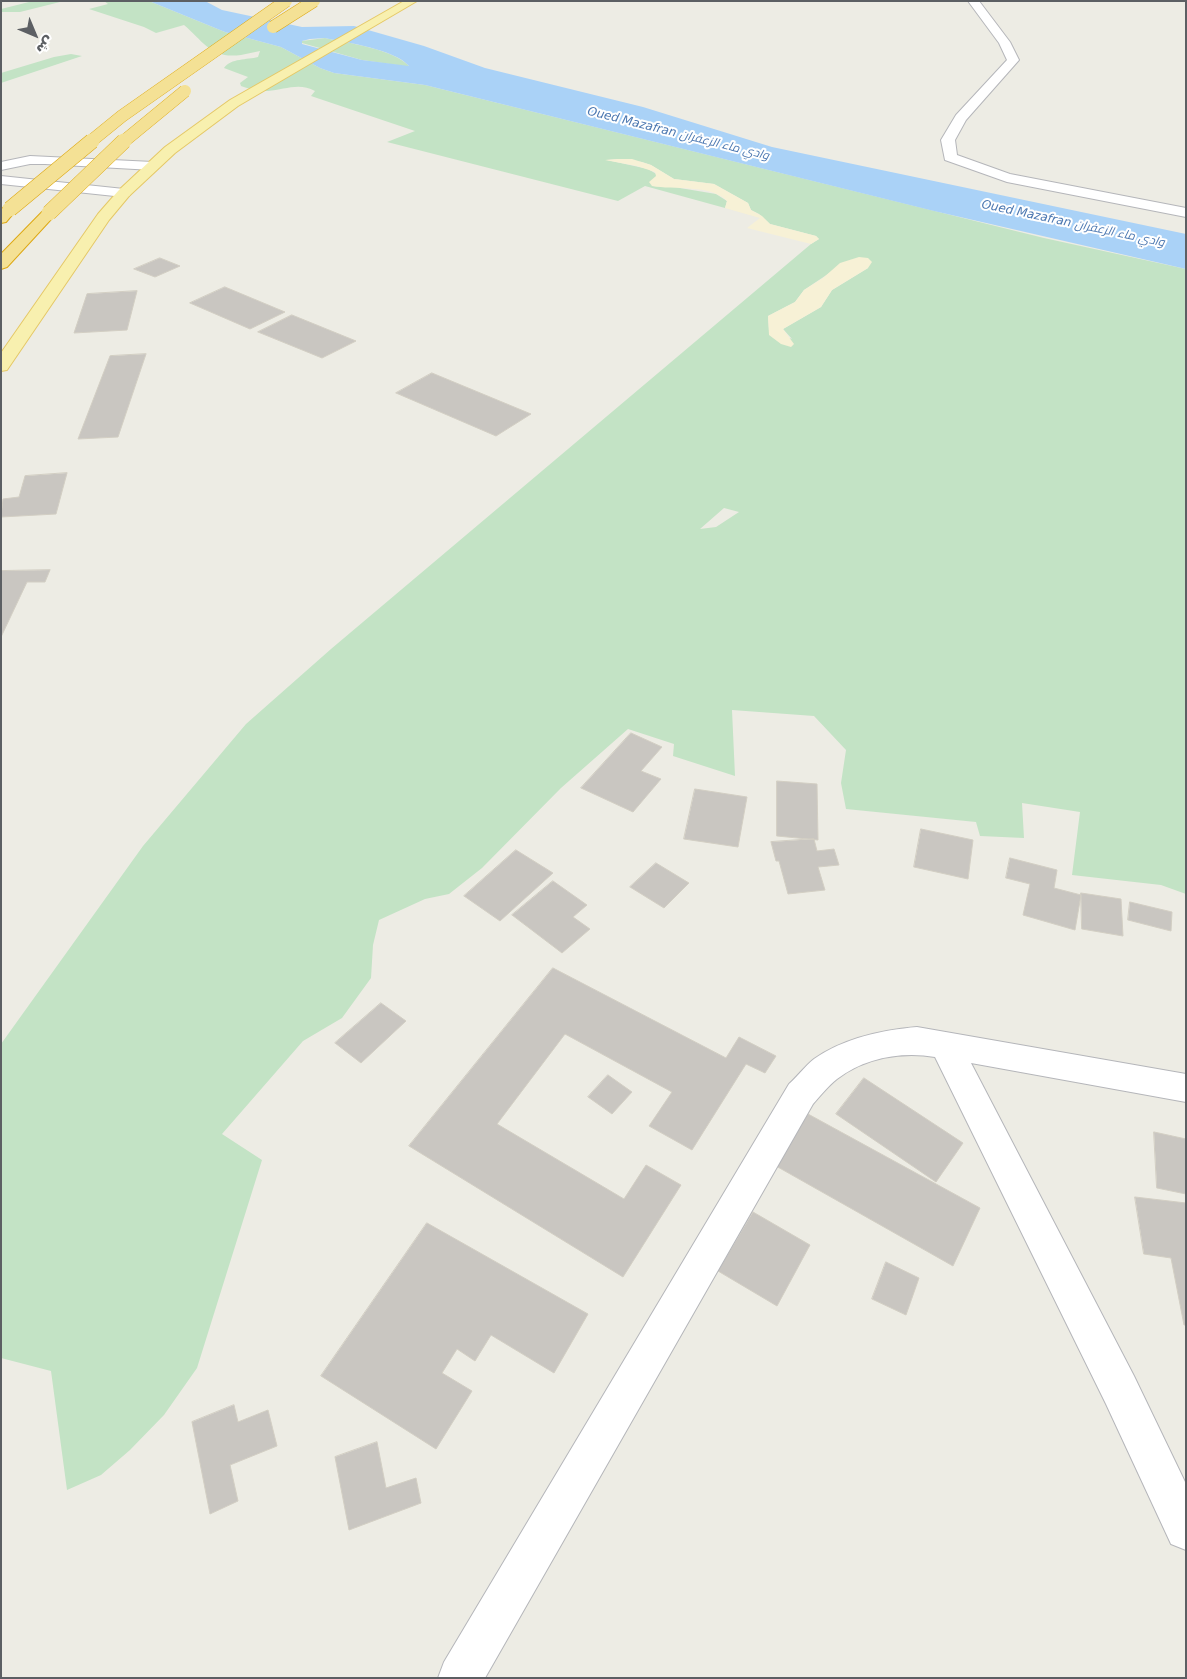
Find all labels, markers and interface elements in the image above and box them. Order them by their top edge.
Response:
north arrow [10,10,60,60]
text: ش [33,33,58,58]
water label: Oued Mazafran وادي ماء الزعفران [586,104,770,164]
water label: Oued Mazafran وادي ماء الزعفران [980,198,1166,250]

